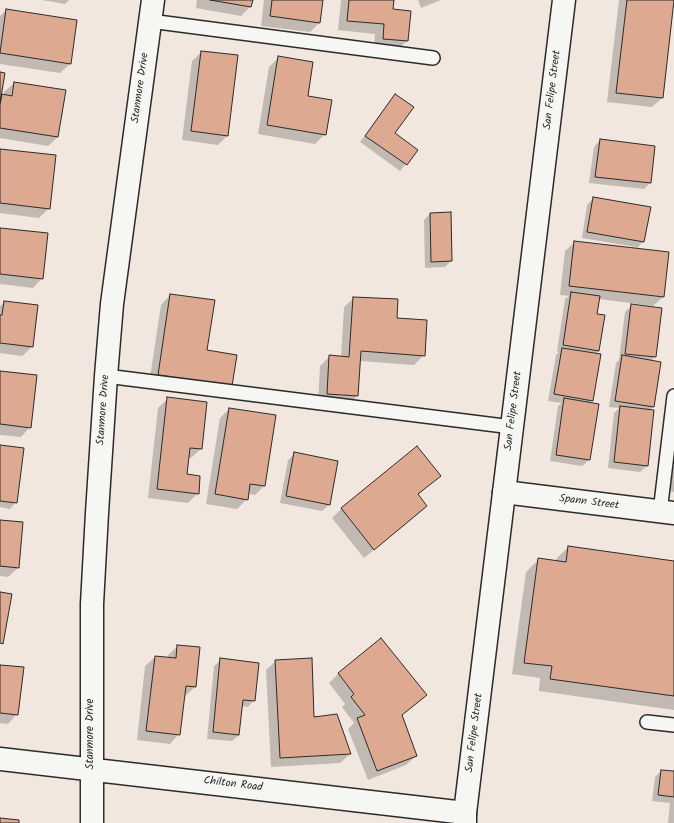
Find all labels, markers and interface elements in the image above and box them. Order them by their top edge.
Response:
street label: San Felipe Street [542,50,564,130]
street label: Stanmore Drive [130,52,152,124]
street label: San Felipe Street [503,371,525,451]
street label: Stanmore Drive [95,374,113,446]
street label: Spann Street [558,493,620,513]
street label: San Felipe Street [464,693,486,773]
street label: Stanmore Drive [84,699,98,769]
street label: Chilton Road [203,775,263,795]

